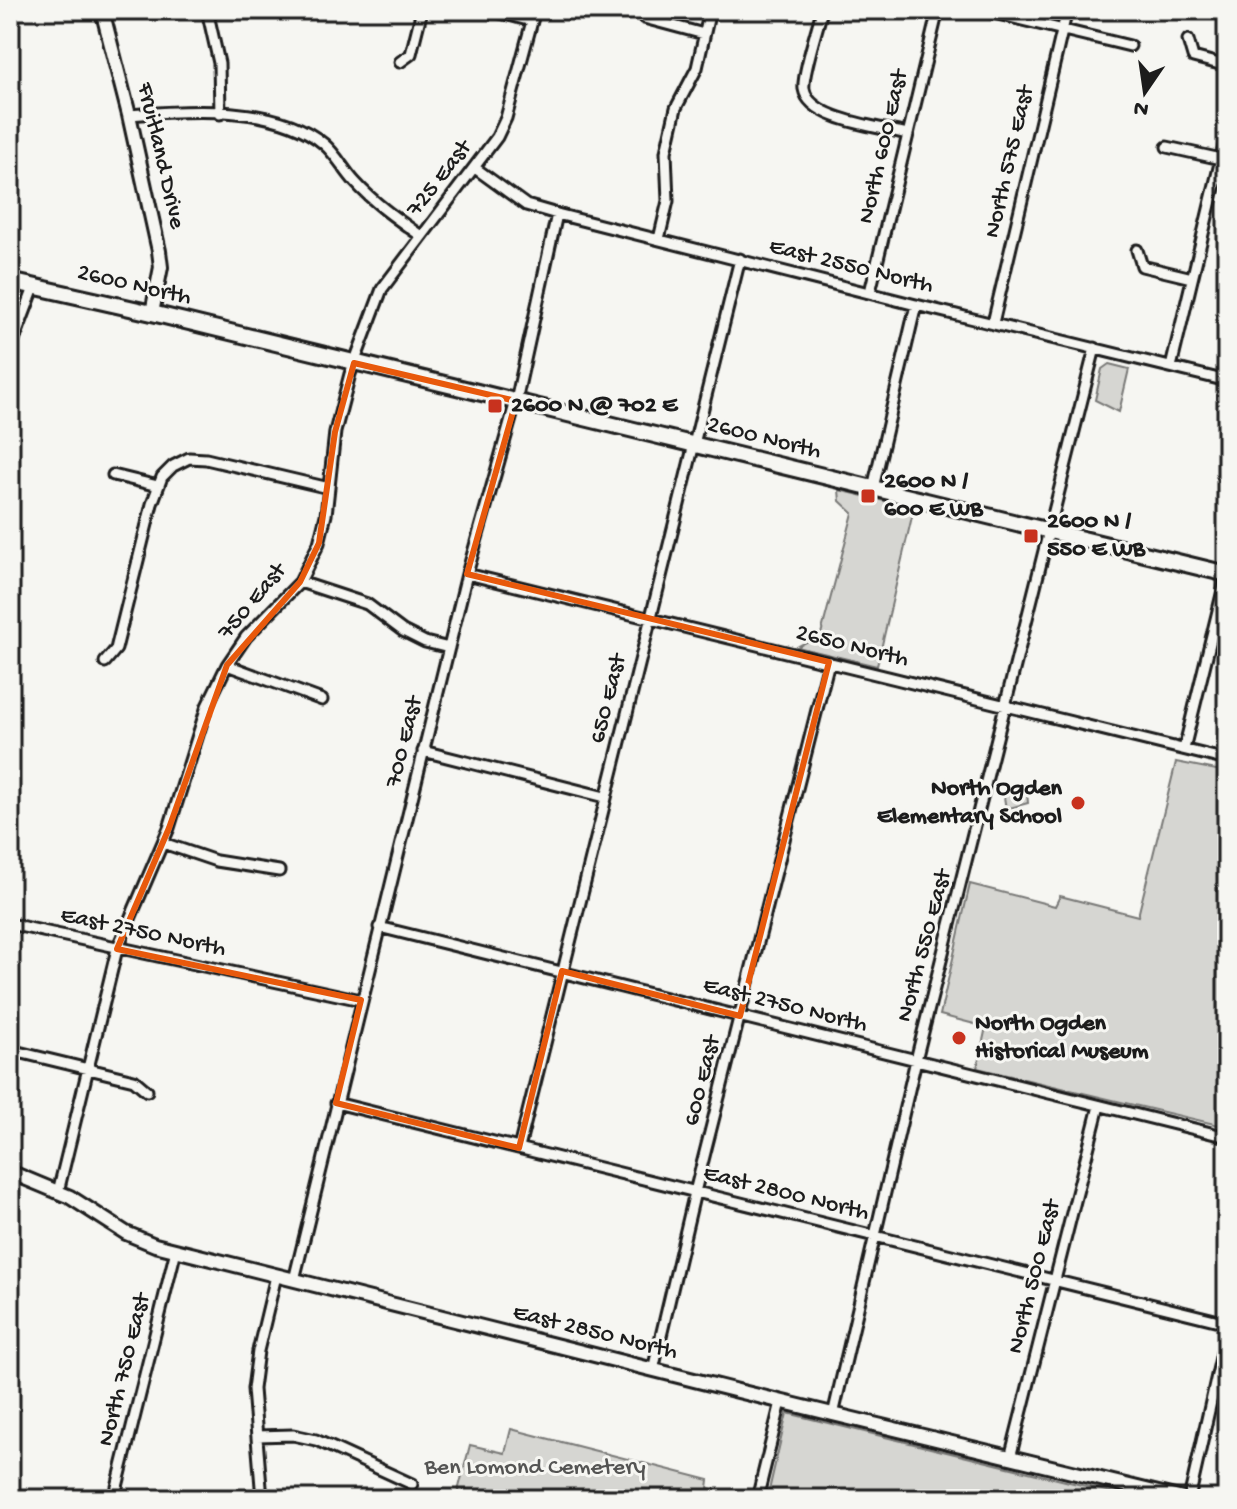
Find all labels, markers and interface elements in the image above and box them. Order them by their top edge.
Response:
north arrow [1105,52,1185,132]
street label: North 600 East [852,65,916,227]
street label: Fruitland Drive [129,79,191,233]
street label: North 575 East [978,81,1042,241]
text: N [1131,93,1151,122]
street label: 725 East [400,133,480,224]
street label: East 2550 North [766,233,936,301]
street label: 2600 North [74,259,194,313]
place label: 2600 N @ 702 E [511,392,679,421]
marker: 2600 N @ 702 E [486,397,504,415]
street label: 2600 North [704,411,824,467]
place label: 2600 N / 600 E WB [884,468,984,525]
marker: 2600 N / 600 E WB [859,487,877,505]
place label: 2600 N / 550 E WB [1047,508,1147,565]
marker: 2600 N / 550 E WB [1022,527,1040,545]
street label: 750 East [212,556,295,647]
street label: 2650 North [793,619,911,675]
street label: 650 East [584,649,635,747]
street label: 700 East [380,692,431,791]
place label: North Ogden Elementary School [877,775,1063,832]
marker: North Ogden Elementary School [1069,794,1087,812]
street label: North 550 East [891,865,960,1025]
street label: East 2750 North [58,901,228,965]
street label: East 2750 North [700,972,870,1040]
place label: North Ogden Historical Museum [975,1010,1149,1067]
marker: North Ogden Historical Museum [950,1029,968,1047]
street label: 600 East [678,1031,729,1129]
street label: East 2800 North [700,1159,872,1229]
street label: North 500 East [1002,1195,1069,1357]
street label: North 750 East [92,1289,159,1449]
street label: East 2850 North [510,1299,680,1368]
park label: Ben Lomond Cemetery [424,1454,646,1483]

